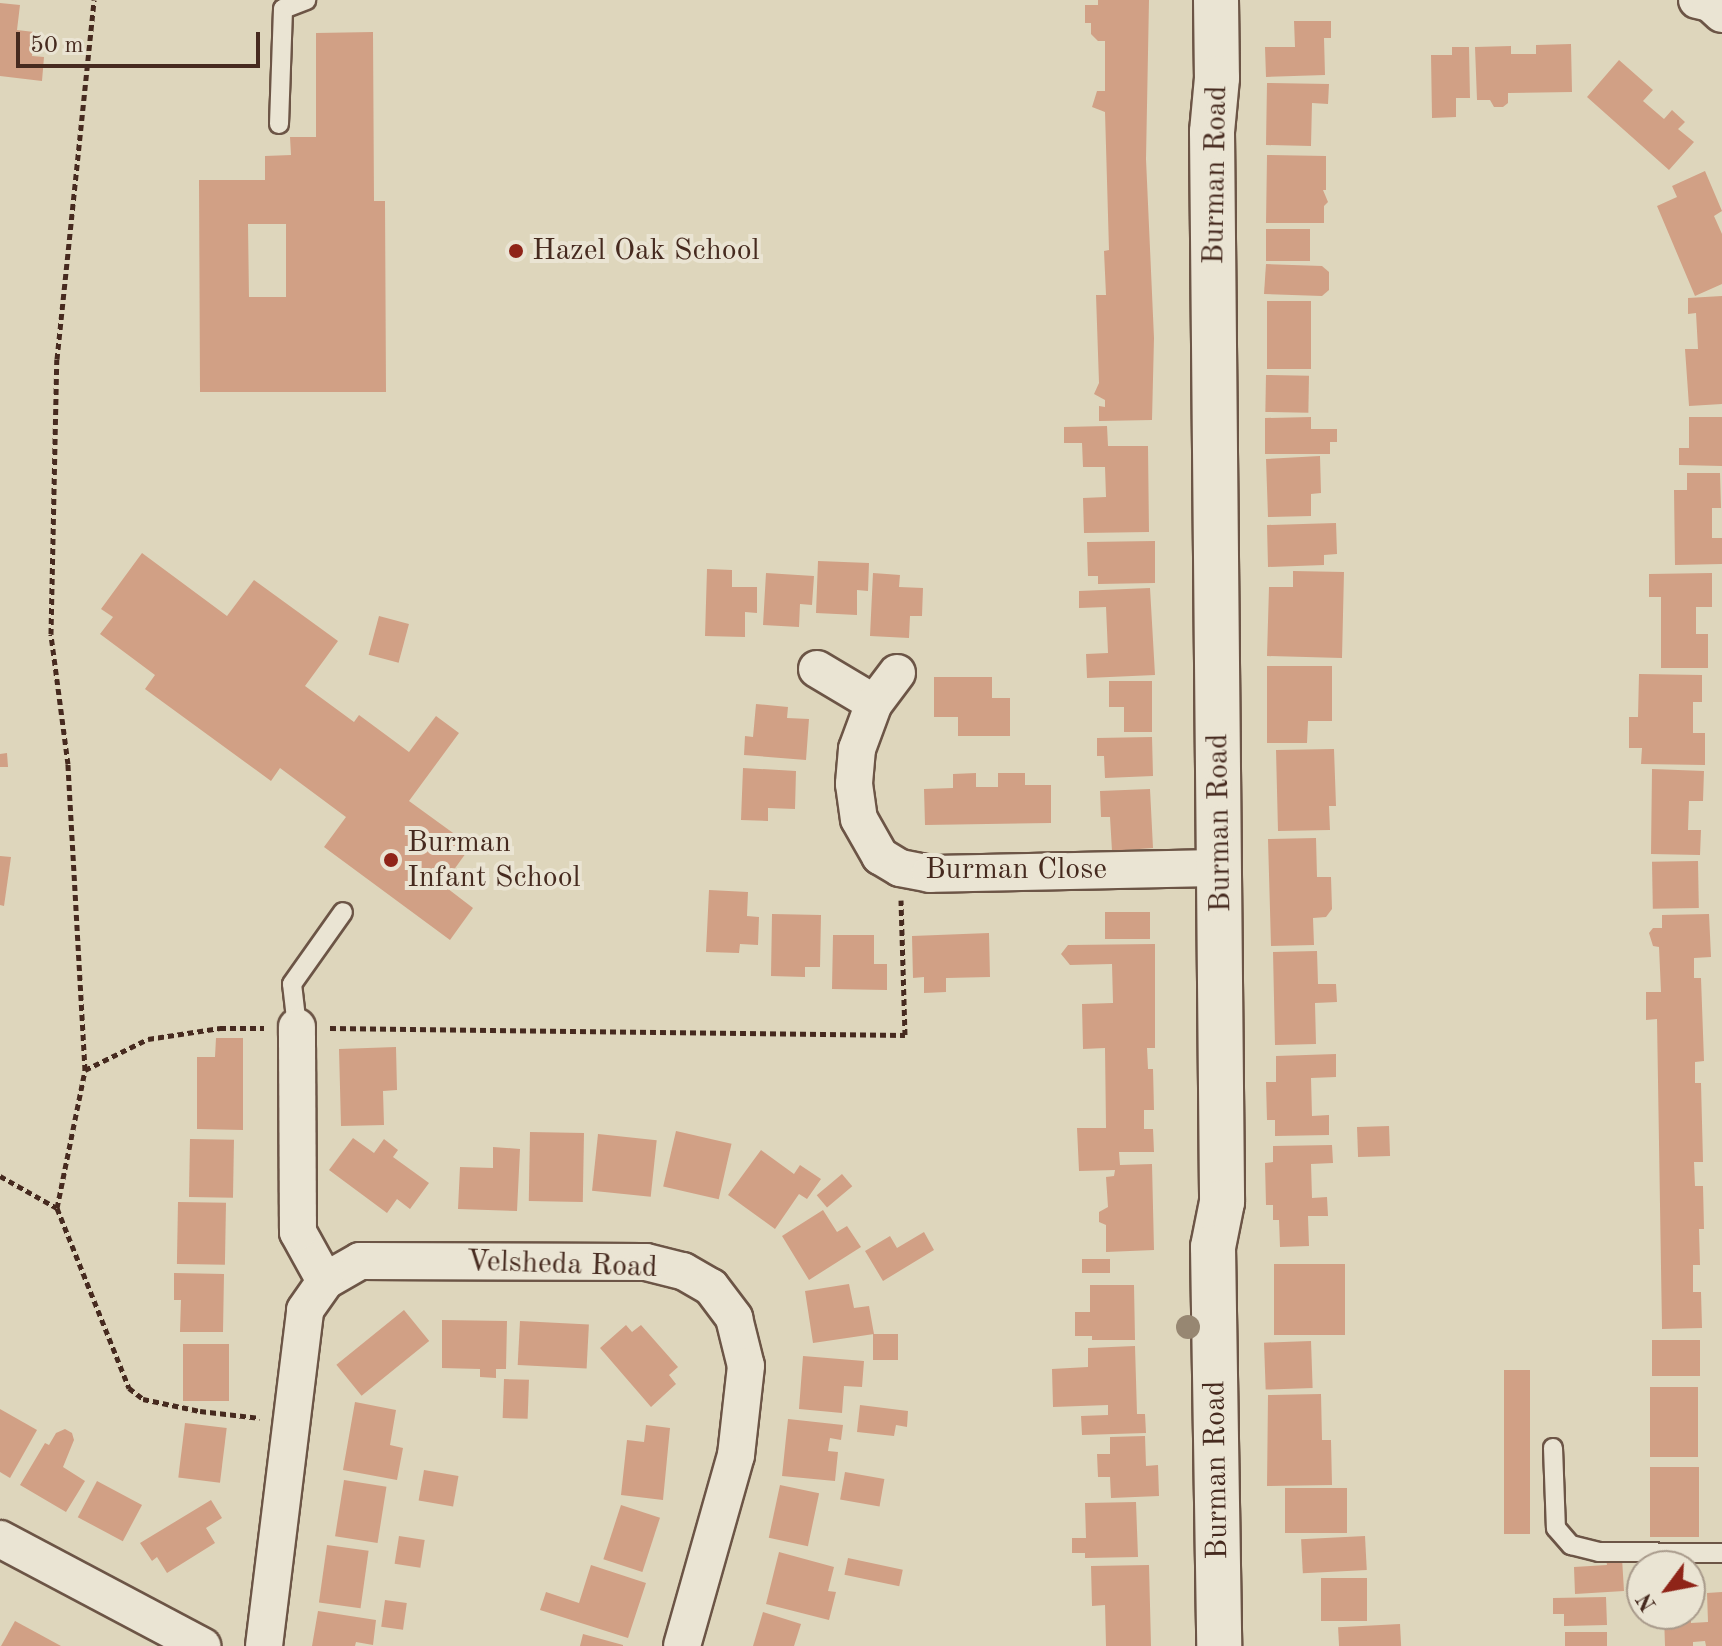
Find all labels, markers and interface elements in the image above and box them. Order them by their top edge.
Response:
scale bar [20,16,264,66]
text: 50 m [30,34,84,58]
street label: Burman Road [1196,85,1236,265]
place label: Hazel Oak School [532,233,760,269]
marker: Hazel Oak School [507,242,525,260]
street label: Burman Road [1200,733,1240,913]
place label: Burman Infant School [407,825,581,896]
marker: Burman Infant School [382,851,400,869]
street label: Burman Close [925,852,1107,888]
street label: Velsheda Road [466,1244,658,1286]
street label: Burman Road [1197,1380,1237,1560]
north arrow [1626,1550,1706,1630]
text: N [1634,1589,1661,1615]

